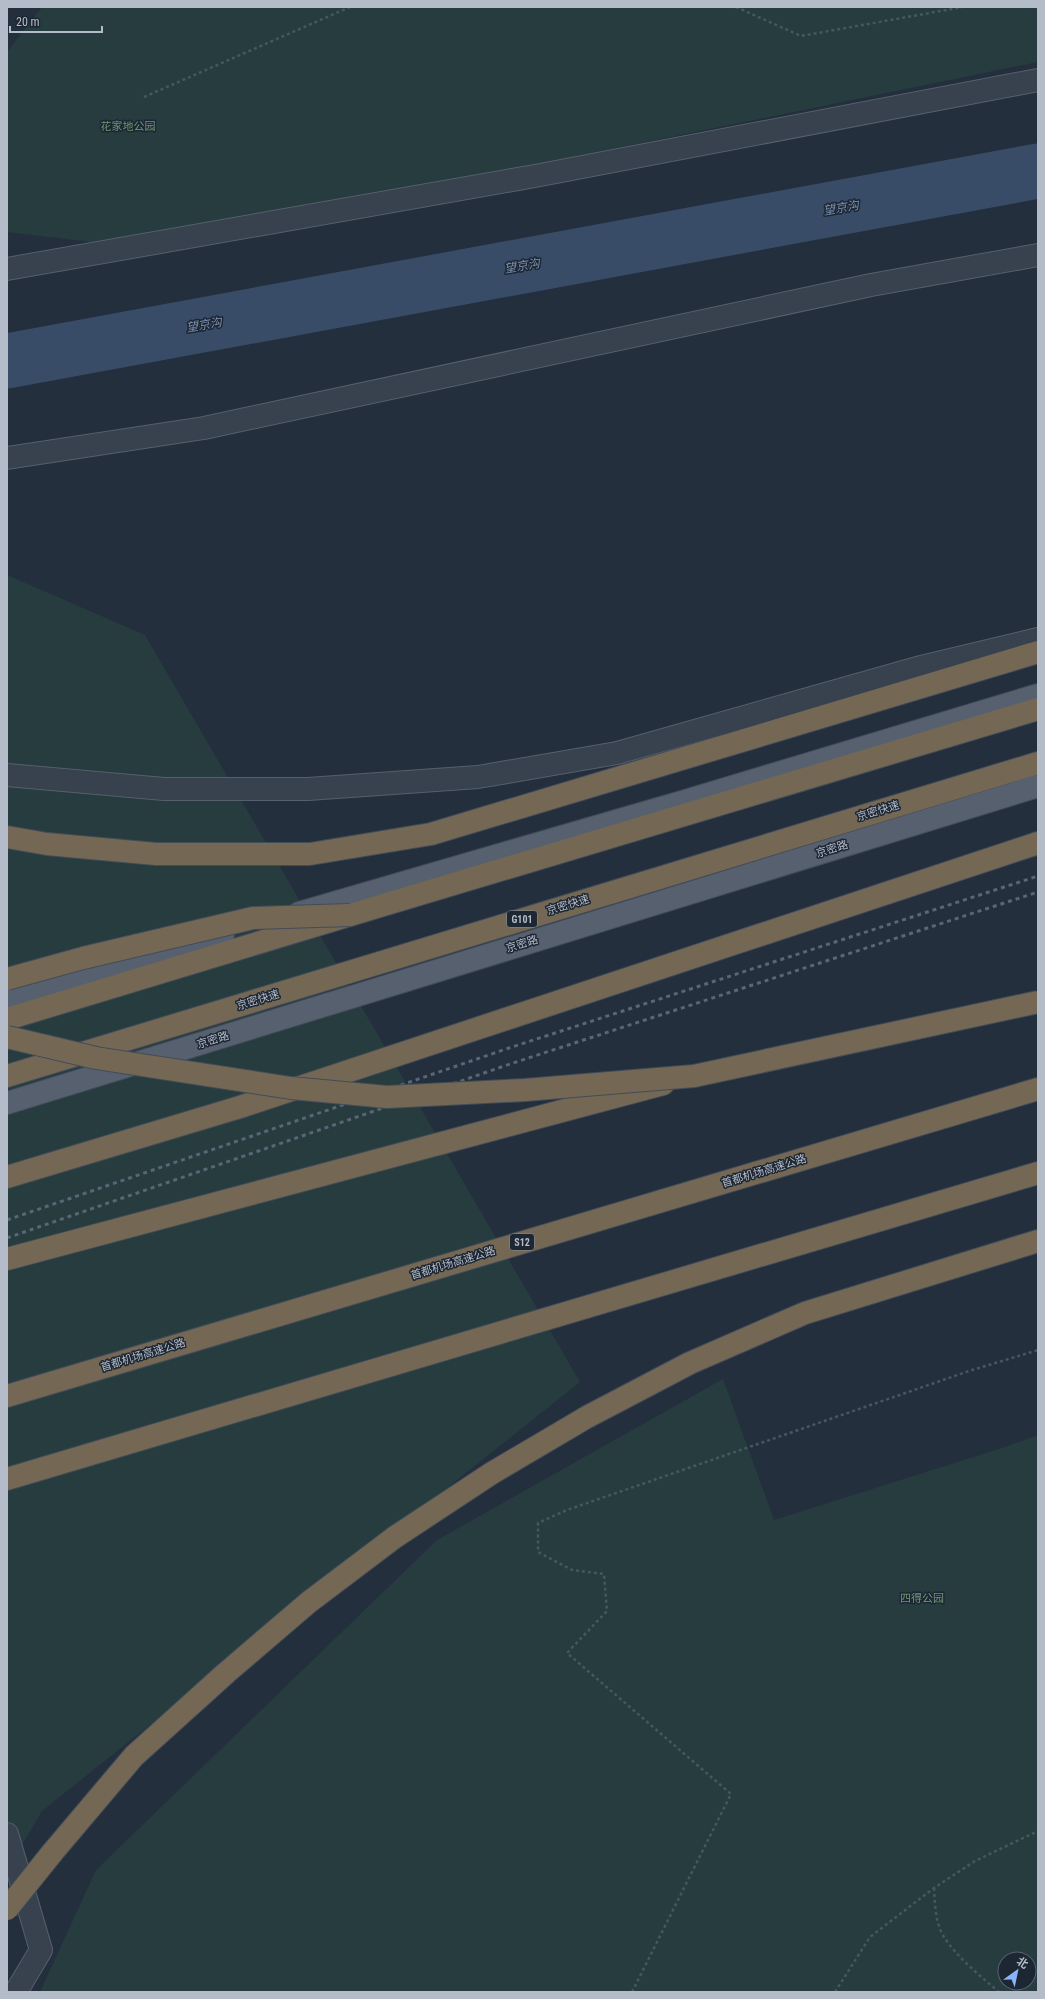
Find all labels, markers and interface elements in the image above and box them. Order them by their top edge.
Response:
scale bar [10,8,102,34]
text: 20 m [16,15,40,29]
park label: 花家地公园 [101,120,156,133]
water label: 望京沟 [822,198,862,218]
water label: 望京沟 [503,256,543,276]
water label: 望京沟 [185,315,225,335]
street label: 京密快速 [855,798,901,824]
street label: 京密路 [814,838,850,860]
street label: 京密快速 [545,892,591,918]
road number: G101 [507,911,537,927]
street label: 京密路 [504,933,540,955]
street label: 京密快速 [235,987,281,1013]
street label: 京密路 [195,1029,231,1051]
street label: 首都机场高速公路 [720,1152,808,1190]
road number: S12 [510,1234,534,1250]
street label: 首都机场高速公路 [409,1244,497,1282]
street label: 首都机场高速公路 [99,1336,187,1374]
park label: 四得公园 [900,1592,944,1605]
north arrow [997,1951,1037,1991]
text: 北 [1014,1955,1030,1971]

